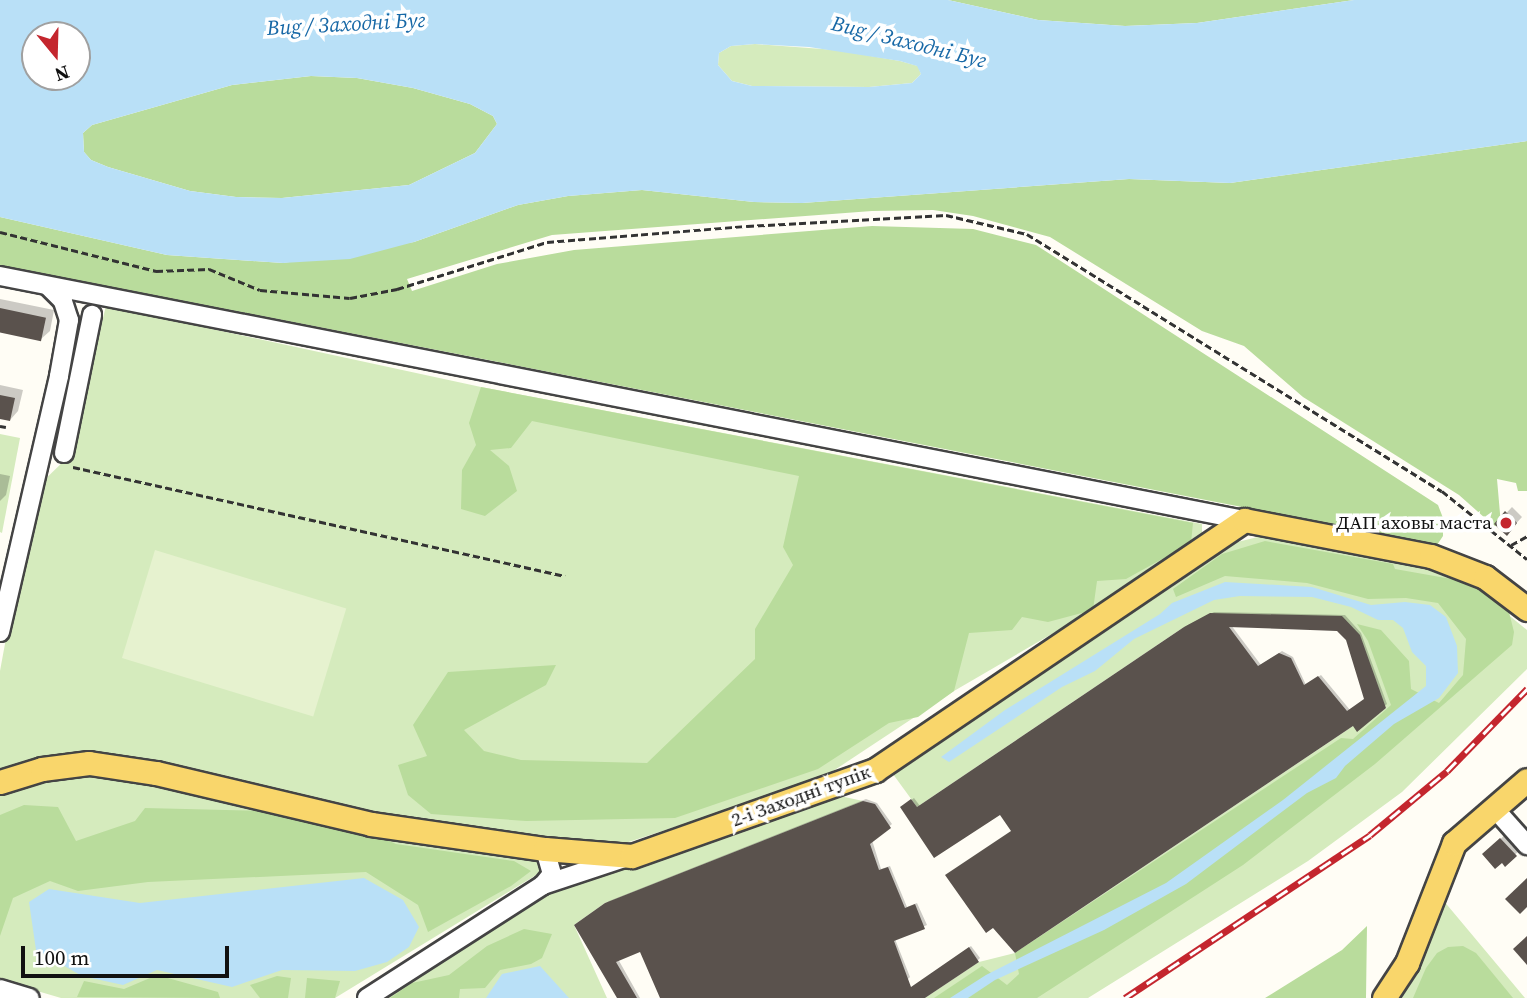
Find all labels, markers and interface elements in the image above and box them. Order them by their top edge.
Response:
water label: Bug / Заходні Буг [266,7,426,41]
water label: Bug / Заходні Буг [829,11,989,73]
north arrow [21,21,91,91]
text: N [51,59,73,89]
place label: ДАП аховы маста [1336,512,1492,534]
marker: ДАП аховы маста [1498,515,1514,531]
street label: 2-і Заходні тупік [728,760,874,832]
scale bar [24,932,233,976]
text: 100 m [34,943,89,972]

